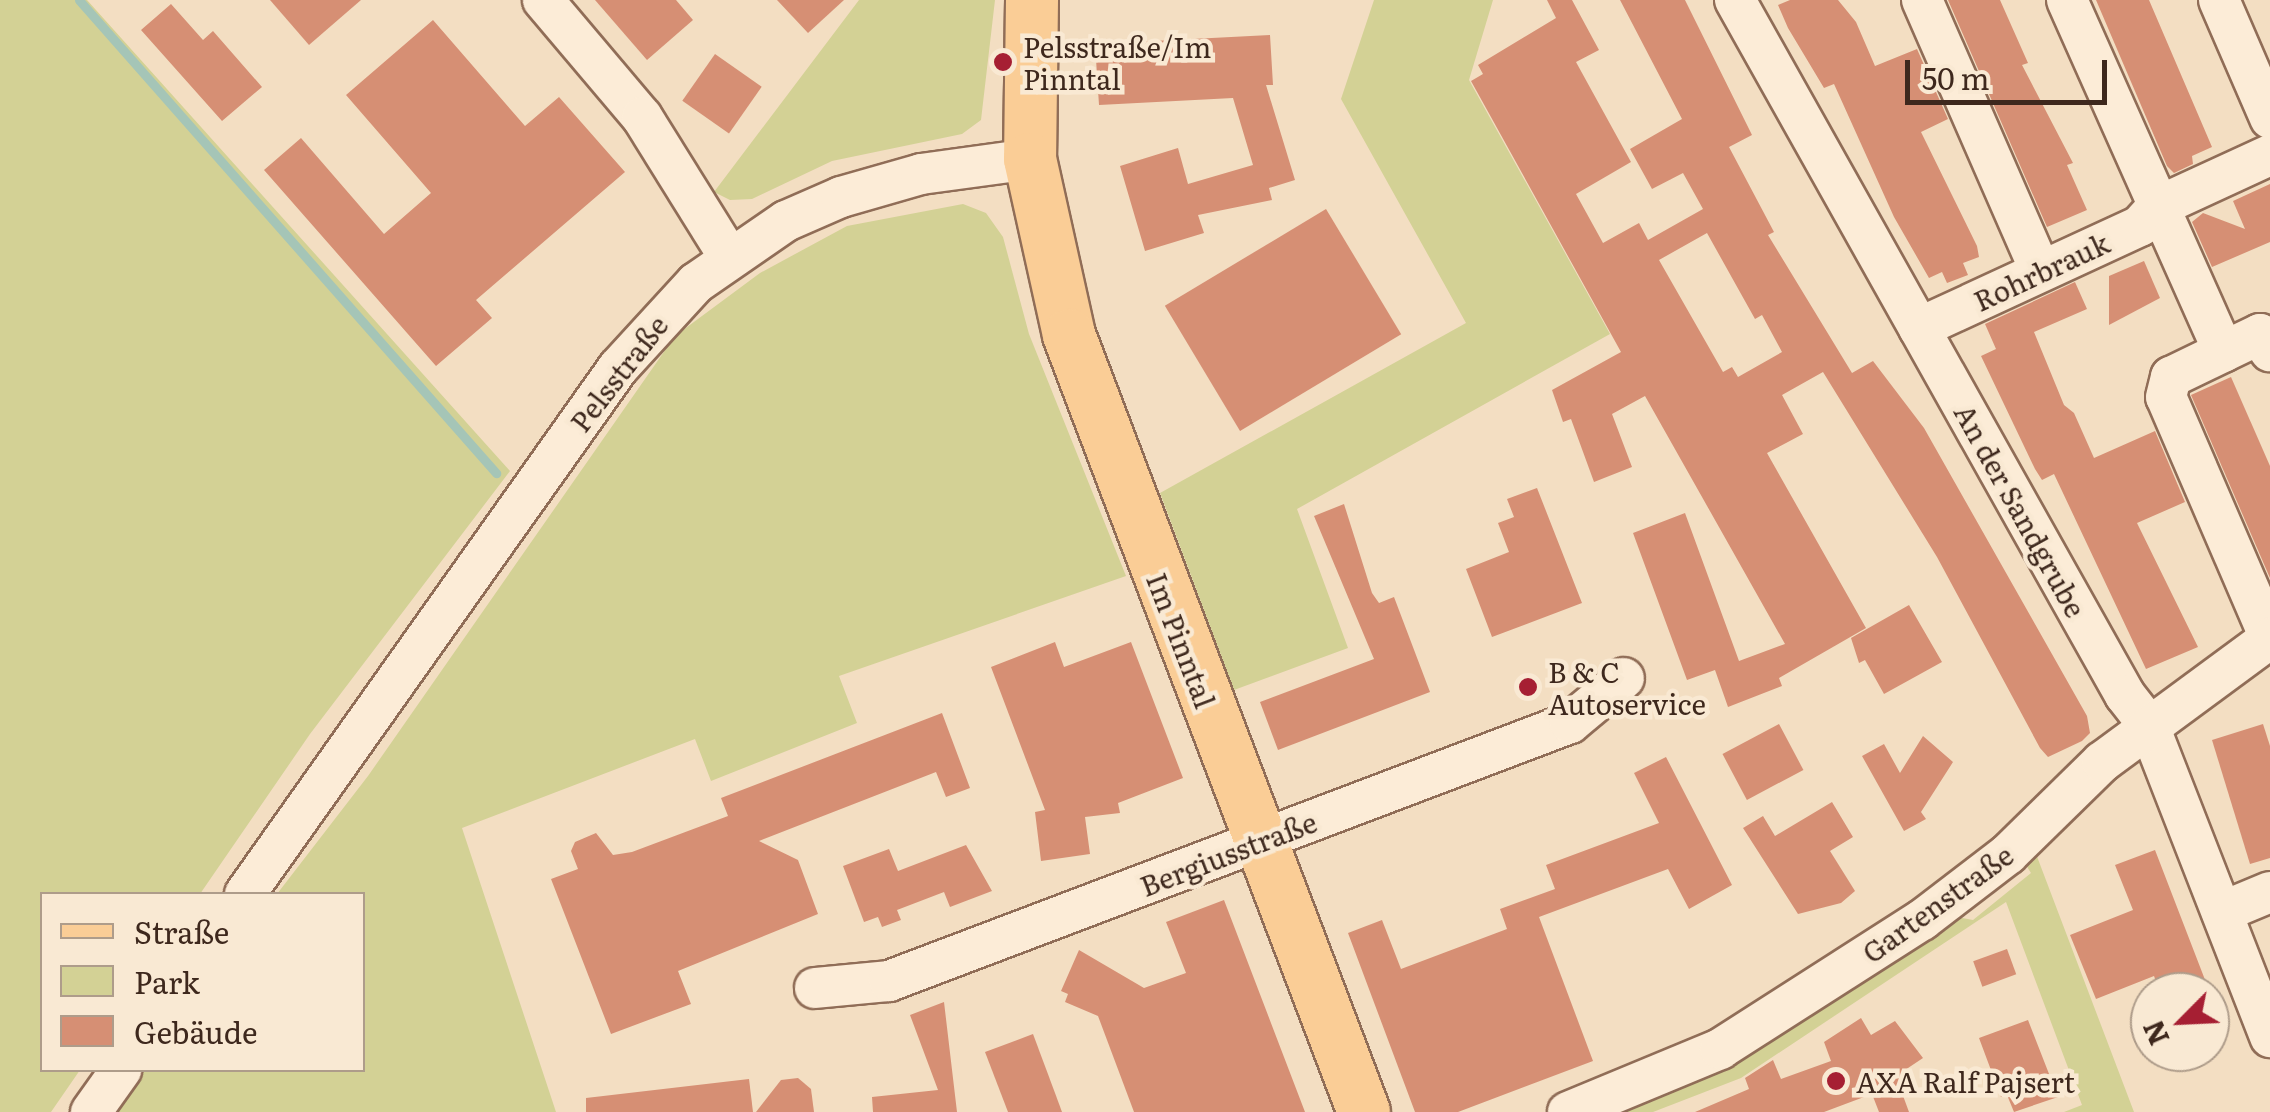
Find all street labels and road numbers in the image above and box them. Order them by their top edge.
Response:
street label: Rohrbrauk [1968,225,2114,317]
street label: Pelsstraße [562,308,674,438]
street label: An der Sandgrube [1948,398,2094,622]
street label: Im Pinntal [1141,568,1223,712]
street label: Bergiusstraße [1135,804,1321,902]
street label: Gartenstraße [1855,837,2019,969]

